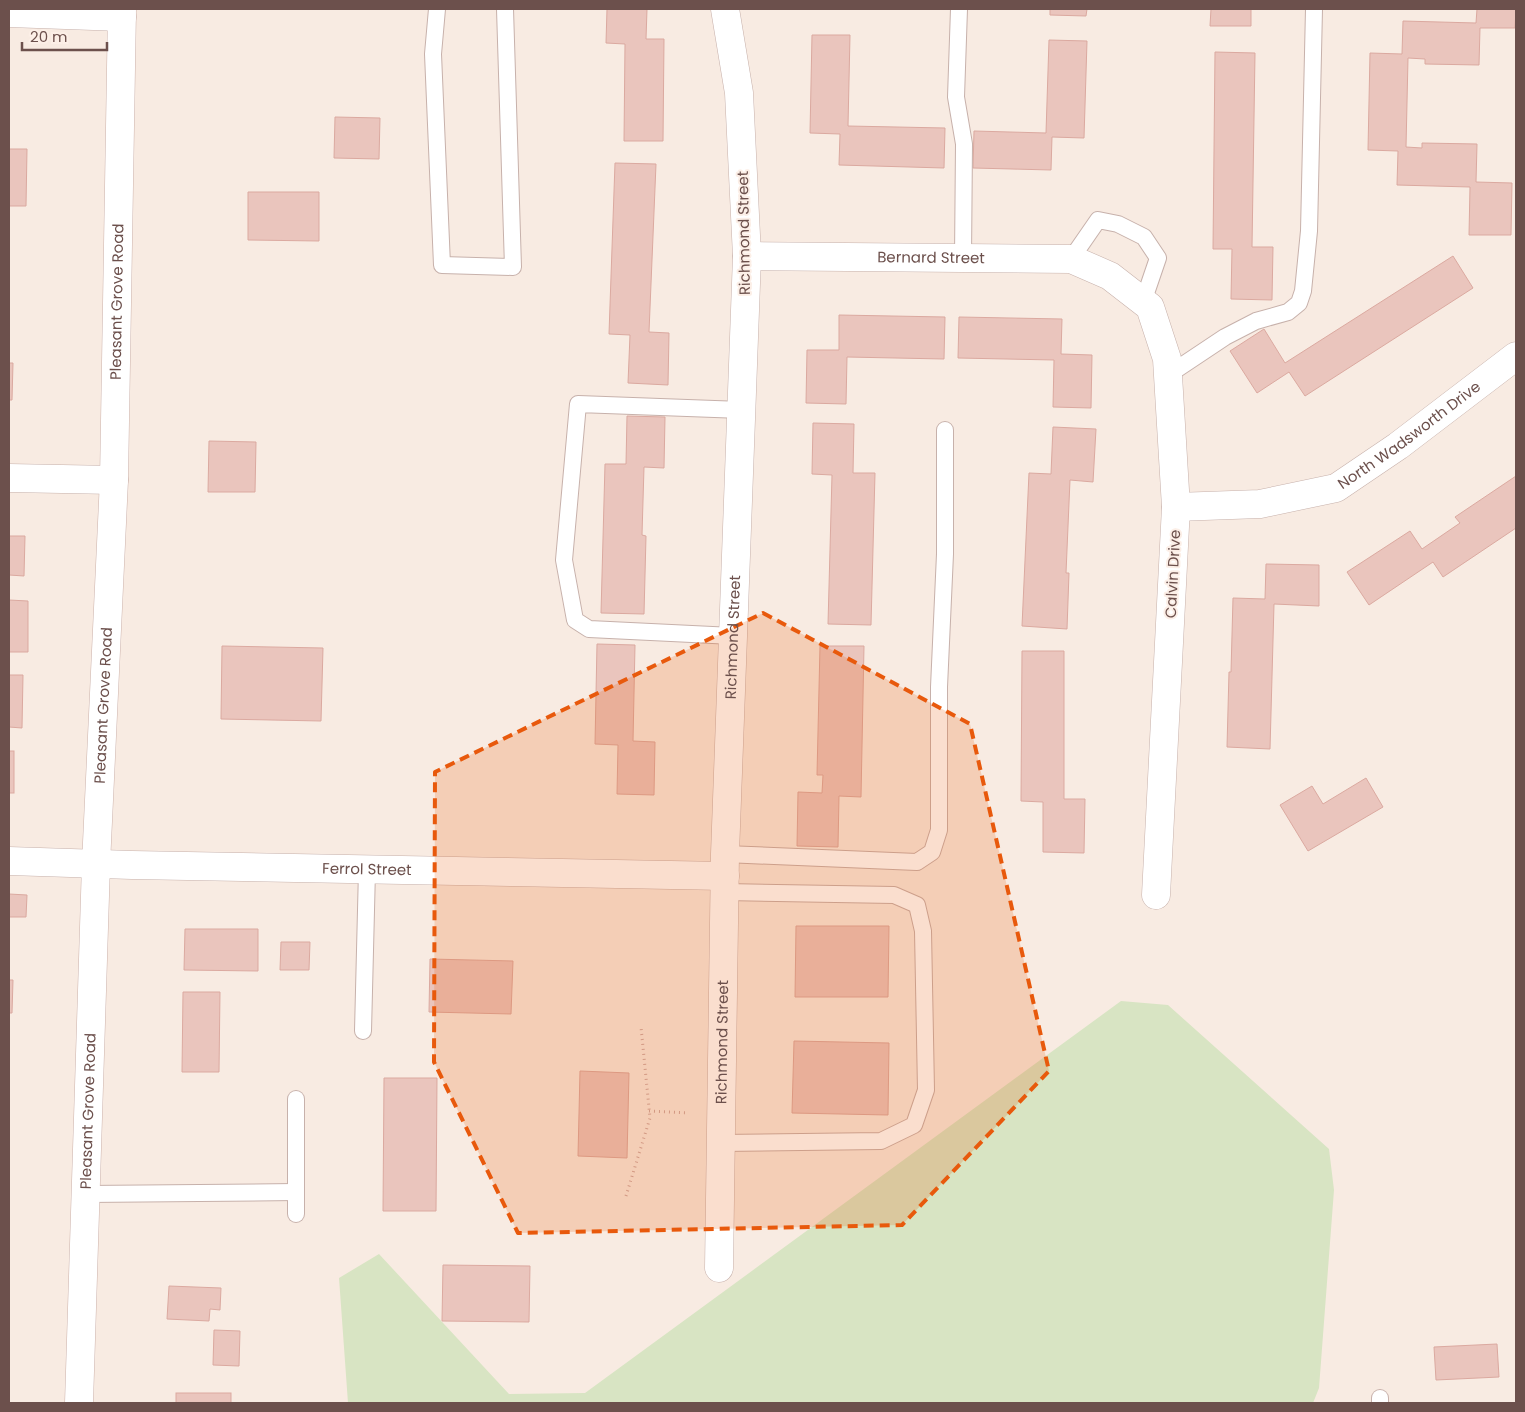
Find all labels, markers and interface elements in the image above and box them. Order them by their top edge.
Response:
scale bar [22,20,108,52]
text: 20 m [30,26,68,47]
street label: Richmond Street [732,171,755,295]
street label: Pleasant Grove Road [105,223,128,380]
street label: Bernard Street [877,246,985,268]
street label: North Wadsworth Drive [1333,376,1485,494]
street label: Calvin Drive [1160,529,1185,619]
street label: Richmond Street [720,575,745,700]
street label: Pleasant Grove Road [89,627,117,784]
street label: Ferrol Street [322,858,412,880]
street label: Richmond Street [710,980,733,1104]
street label: Pleasant Grove Road [75,1033,101,1190]

